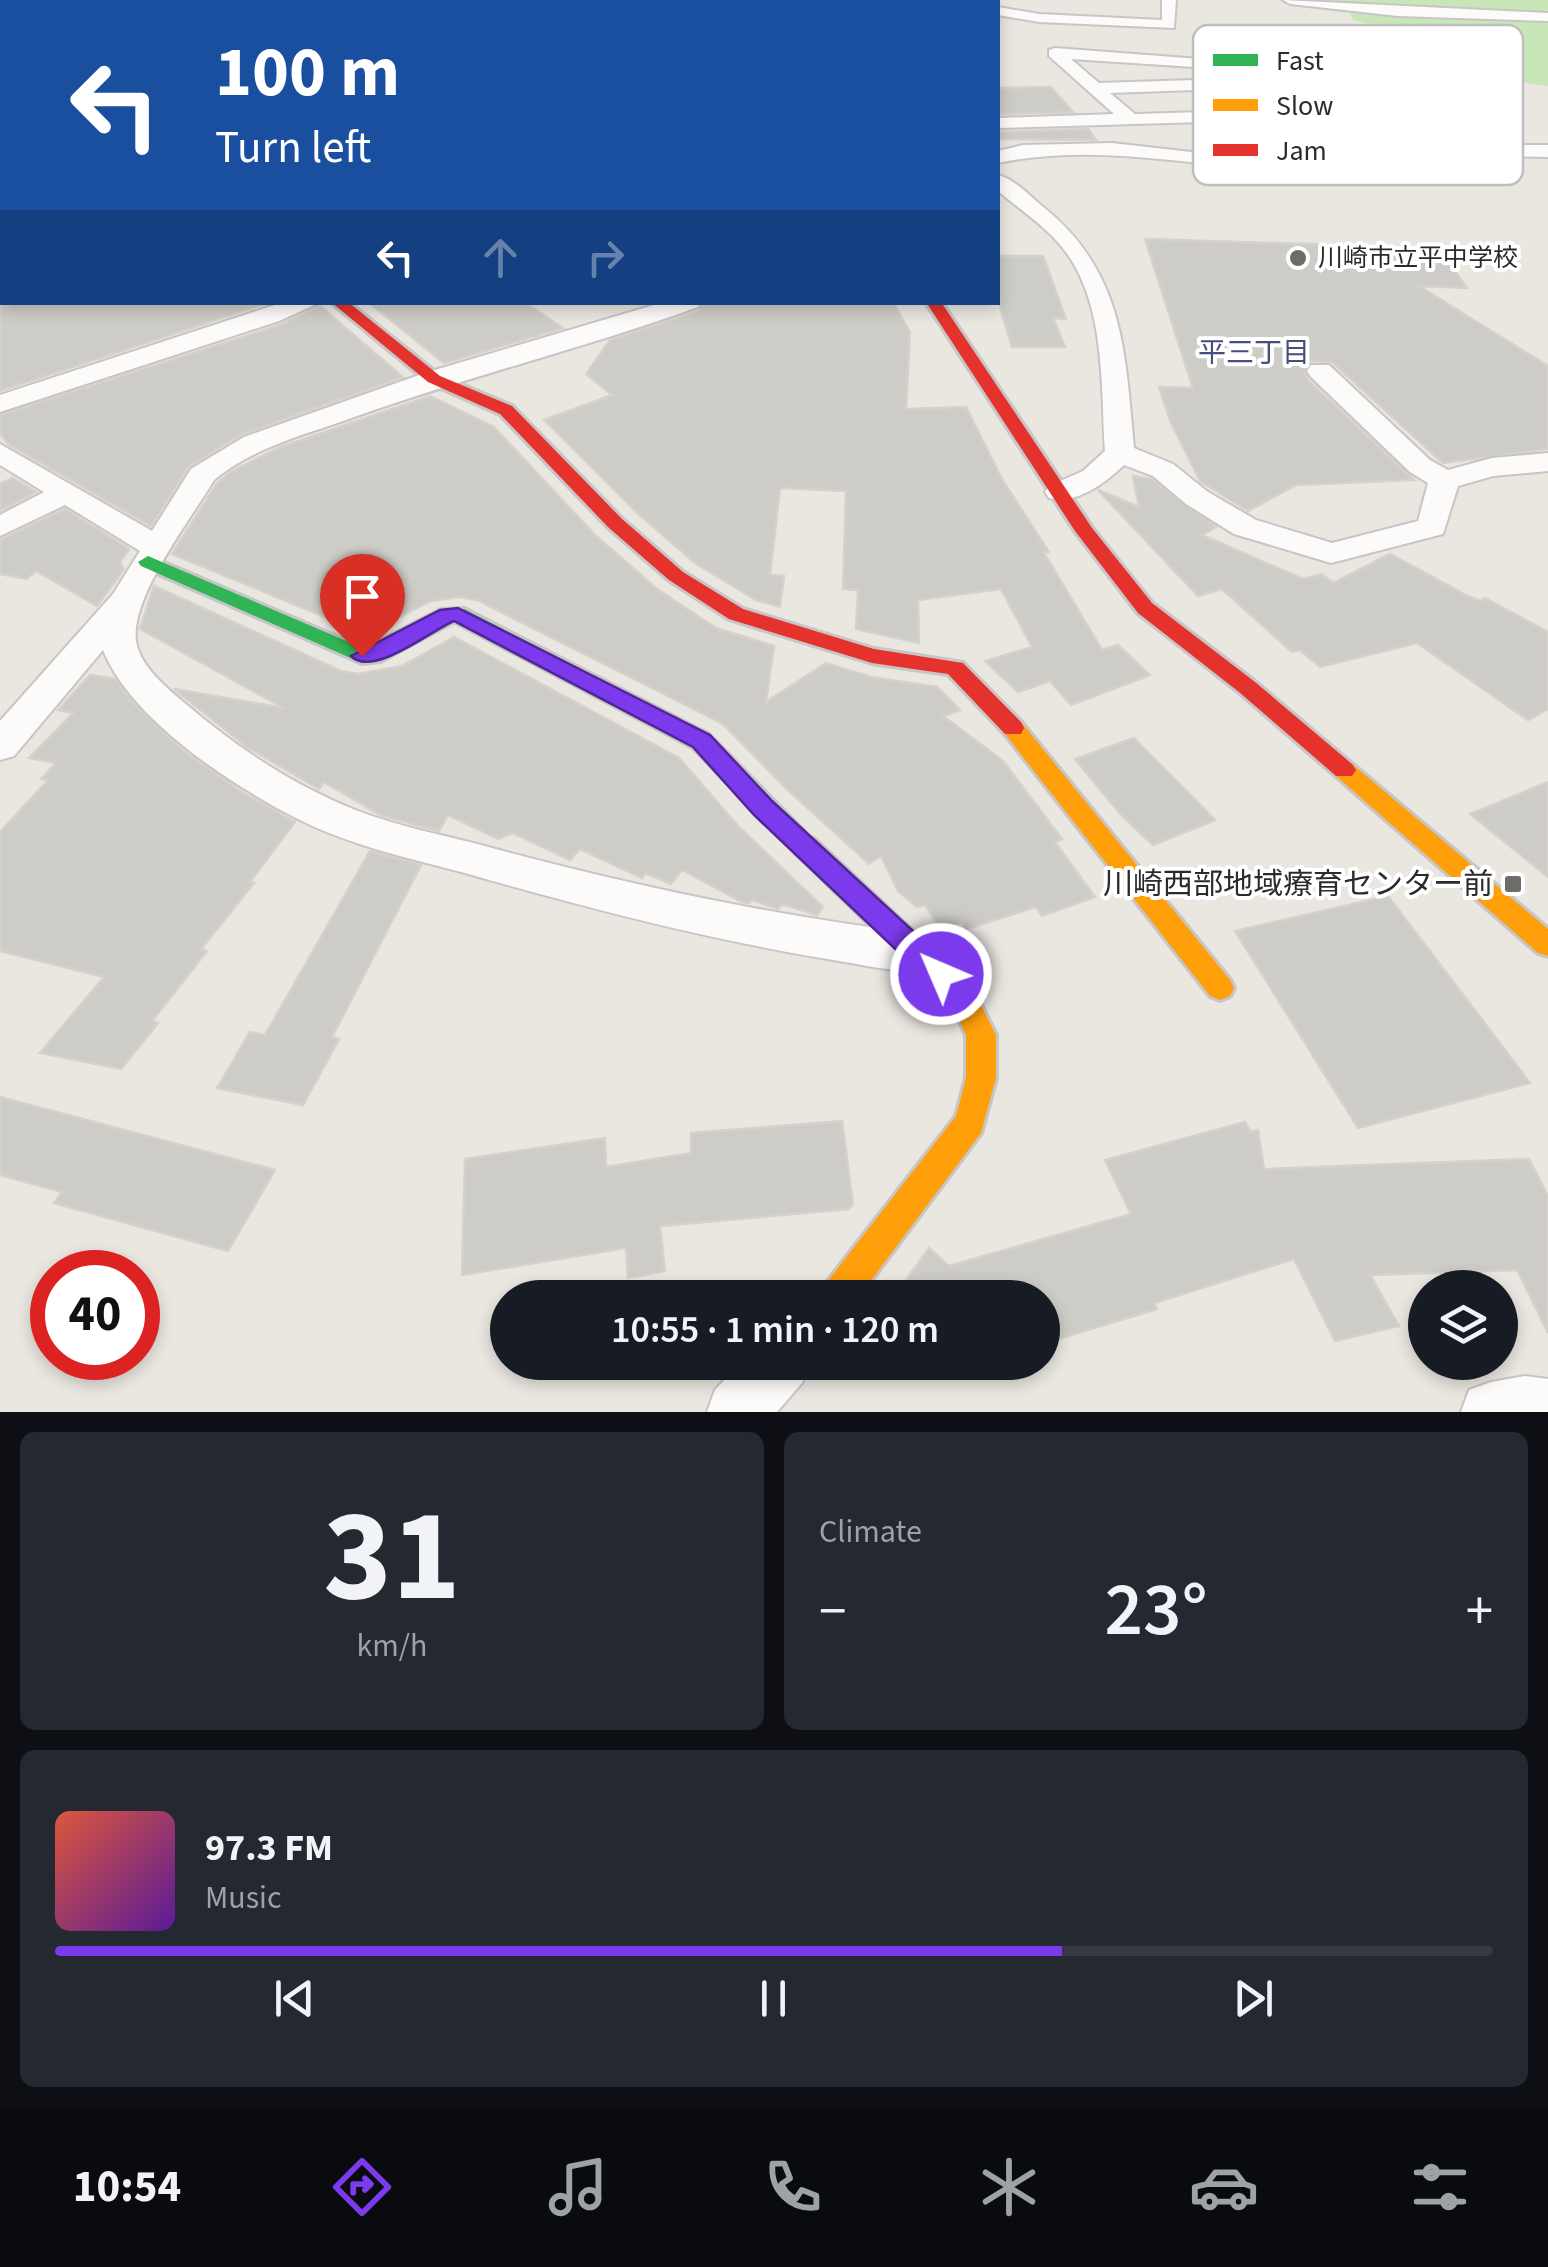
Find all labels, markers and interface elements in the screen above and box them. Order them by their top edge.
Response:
text: 100 m [215,23,400,123]
legend [1193,25,1523,185]
icon: left [50,40,180,170]
text: Fast [1276,41,1324,81]
text: Slow [1276,86,1333,126]
text: Turn left [215,116,371,180]
text: Jam [1276,131,1327,171]
icon: left [368,230,423,285]
icon: ahead [473,230,528,285]
icon: right [578,230,633,285]
place label: 川崎市立平中学校 [1318,240,1518,276]
marker: 川崎市立平中学校 [1287,247,1309,269]
district label: 平三丁目 [1198,333,1310,373]
pin [320,554,405,657]
icon: arrive [335,569,390,624]
place label: 川崎西部地域療育センター前 [1103,863,1493,906]
marker: 川崎西部地域療育センター前 [1502,873,1524,895]
position arrow [889,922,993,1026]
speed limit sign: 40 [30,1250,160,1380]
map controls [1408,1270,1518,1380]
button: layers [1408,1270,1518,1380]
text: 10:55 · 1 min · 120 m [611,1303,939,1357]
text: 31 [323,1465,461,1650]
text: Climate [819,1509,922,1555]
text: 23° [1104,1557,1208,1664]
text: − [819,1573,846,1651]
text: + [1466,1573,1493,1651]
text: km/h [357,1623,427,1669]
text: 97.3 FM [205,1821,333,1875]
text: Music [205,1875,282,1921]
icon: previous [267,1971,322,2026]
icon: pause [746,1971,801,2026]
icon: next [1226,1971,1281,2026]
icon: directions [327,2152,397,2222]
icon: music [543,2152,613,2222]
icon: phone [758,2152,828,2222]
icon: climate [974,2152,1044,2222]
icon: car [1189,2152,1259,2222]
icon: filters [1405,2152,1475,2222]
text: 10:54 [73,2155,181,2219]

